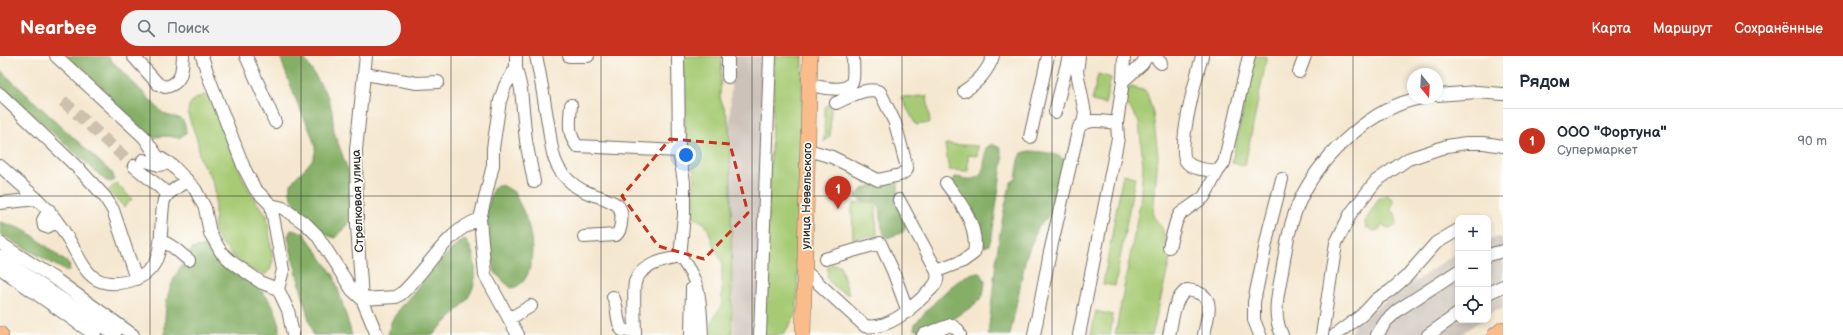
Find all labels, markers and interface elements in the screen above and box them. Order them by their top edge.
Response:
search box [121,10,401,46]
text: Nearbee [20,17,97,40]
icon: search [135,17,157,39]
text: Поиск [167,19,210,38]
text: Карта [1592,20,1631,37]
text: Маршрут [1653,20,1713,37]
text: Сохранённые [1735,20,1823,37]
north arrow [1407,68,1443,104]
text: Рядом [1519,72,1570,92]
text: ООО "Фортуна" [1557,123,1667,142]
text: 1 [1529,133,1535,149]
text: 90 m [1798,133,1827,149]
text: Супермаркет [1557,142,1638,158]
street label: улица Невельского [799,143,815,249]
your location [676,145,696,165]
street label: Стрелковая улица [349,149,367,253]
pin: 1 [825,176,851,209]
map controls [1455,215,1491,323]
button: + [1455,215,1491,251]
button: − [1455,251,1491,287]
button: locate [1455,287,1491,323]

